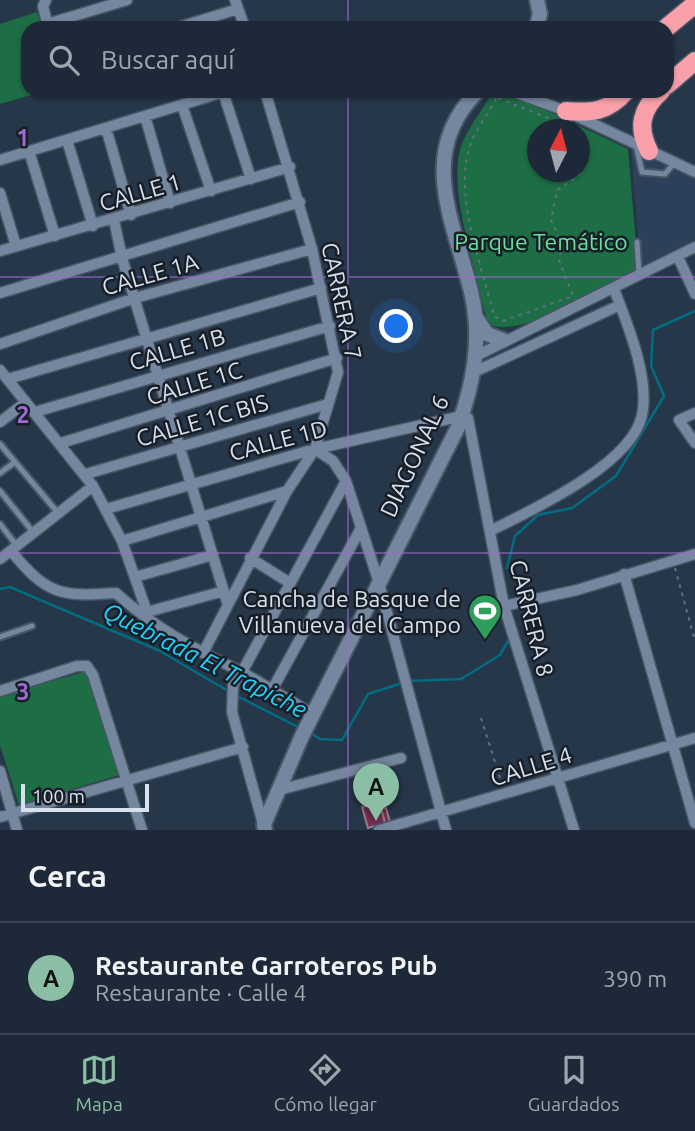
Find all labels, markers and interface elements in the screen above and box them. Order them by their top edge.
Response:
search box [21,21,674,98]
icon: search [45,41,83,79]
text: Buscar aquí [101,45,235,74]
north arrow [527,119,590,182]
text: 1 [17,125,29,150]
street label: CALLE 1 [96,168,184,216]
park label: Parque Temático [454,229,628,254]
street label: CARRERA 7 [317,240,367,362]
street label: CALLE 1A [99,248,201,300]
your location [379,309,413,343]
street label: CALLE 1B [126,323,228,375]
street label: CALLE 1C [143,357,245,409]
street label: CALLE 1C BIS [133,389,271,451]
street label: DIAGONAL 6 [375,391,453,521]
text: 2 [17,402,29,427]
street label: CALLE 1D [226,415,330,465]
street label: CARRERA 8 [505,557,559,679]
place label: Cancha de Basque de Villanueva del Campo [239,586,461,637]
sports icon: Cancha de Basque de Villanueva del Campo [466,592,504,641]
water label: Quebrada El Trapiche [98,597,311,724]
text: 3 [17,679,29,704]
street label: CALLE 4 [487,742,575,790]
pin: A [353,763,399,821]
scale bar [21,781,149,813]
text: 100 m [32,785,85,807]
text: Cerca [28,859,107,893]
text: Restaurante Garroteros Pub [95,951,437,980]
text: A [43,966,59,991]
text: 390 m [603,966,667,991]
text: Restaurante · Calle 4 [95,980,306,1005]
tab: Mapa [76,1051,123,1115]
tab: Cómo llegar [274,1051,377,1115]
tab: Guardados [528,1051,619,1115]

